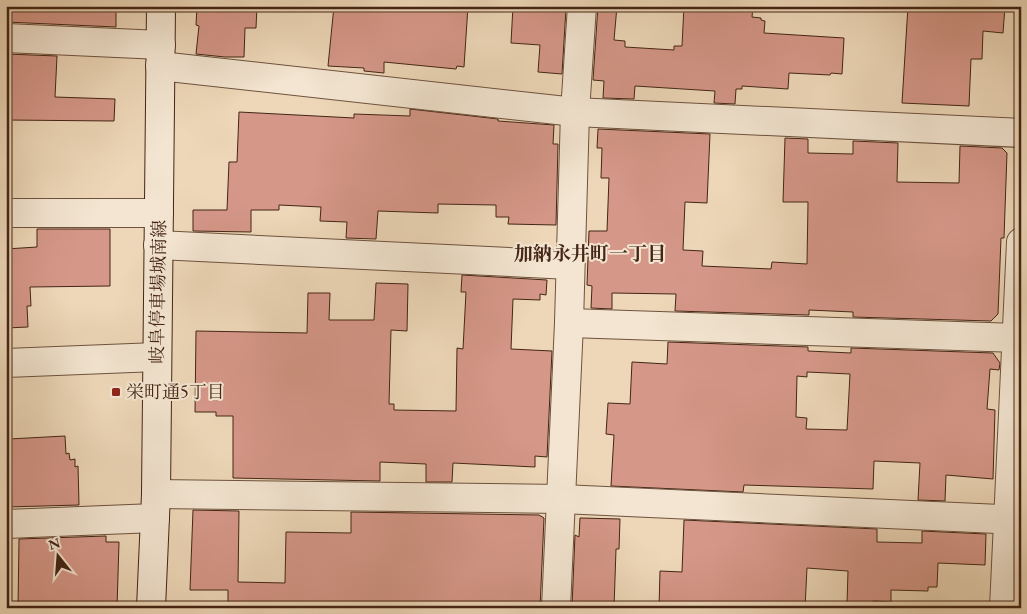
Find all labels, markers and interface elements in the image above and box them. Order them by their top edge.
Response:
street label: 岐阜停車場城南線 [145,220,170,364]
district label: 加納永井町一丁目 [514,241,666,266]
place label: 栄町通5丁目 [126,380,225,403]
marker: 栄町通5丁目 [110,386,122,398]
north arrow [32,532,82,582]
text: N [46,533,63,554]

